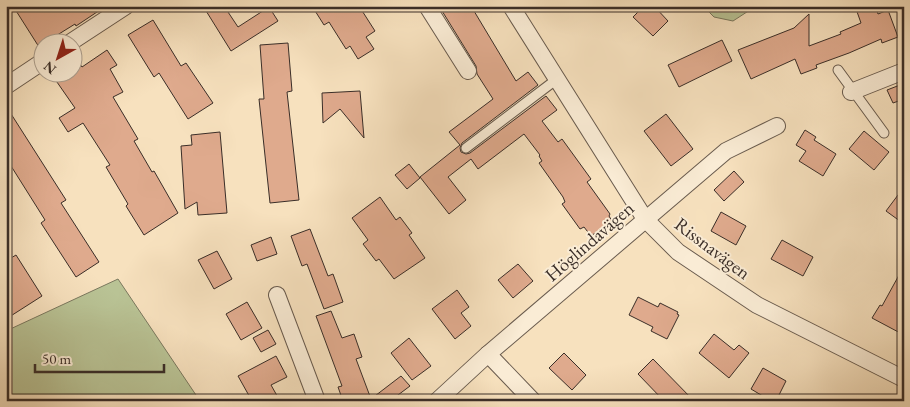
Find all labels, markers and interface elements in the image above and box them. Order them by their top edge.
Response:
north arrow [32,32,82,82]
text: N [39,57,60,79]
street label: Höglindavägen [539,196,639,287]
street label: Rissnavägen [670,212,756,285]
scale bar [35,342,164,374]
text: 50 m [42,349,71,368]

